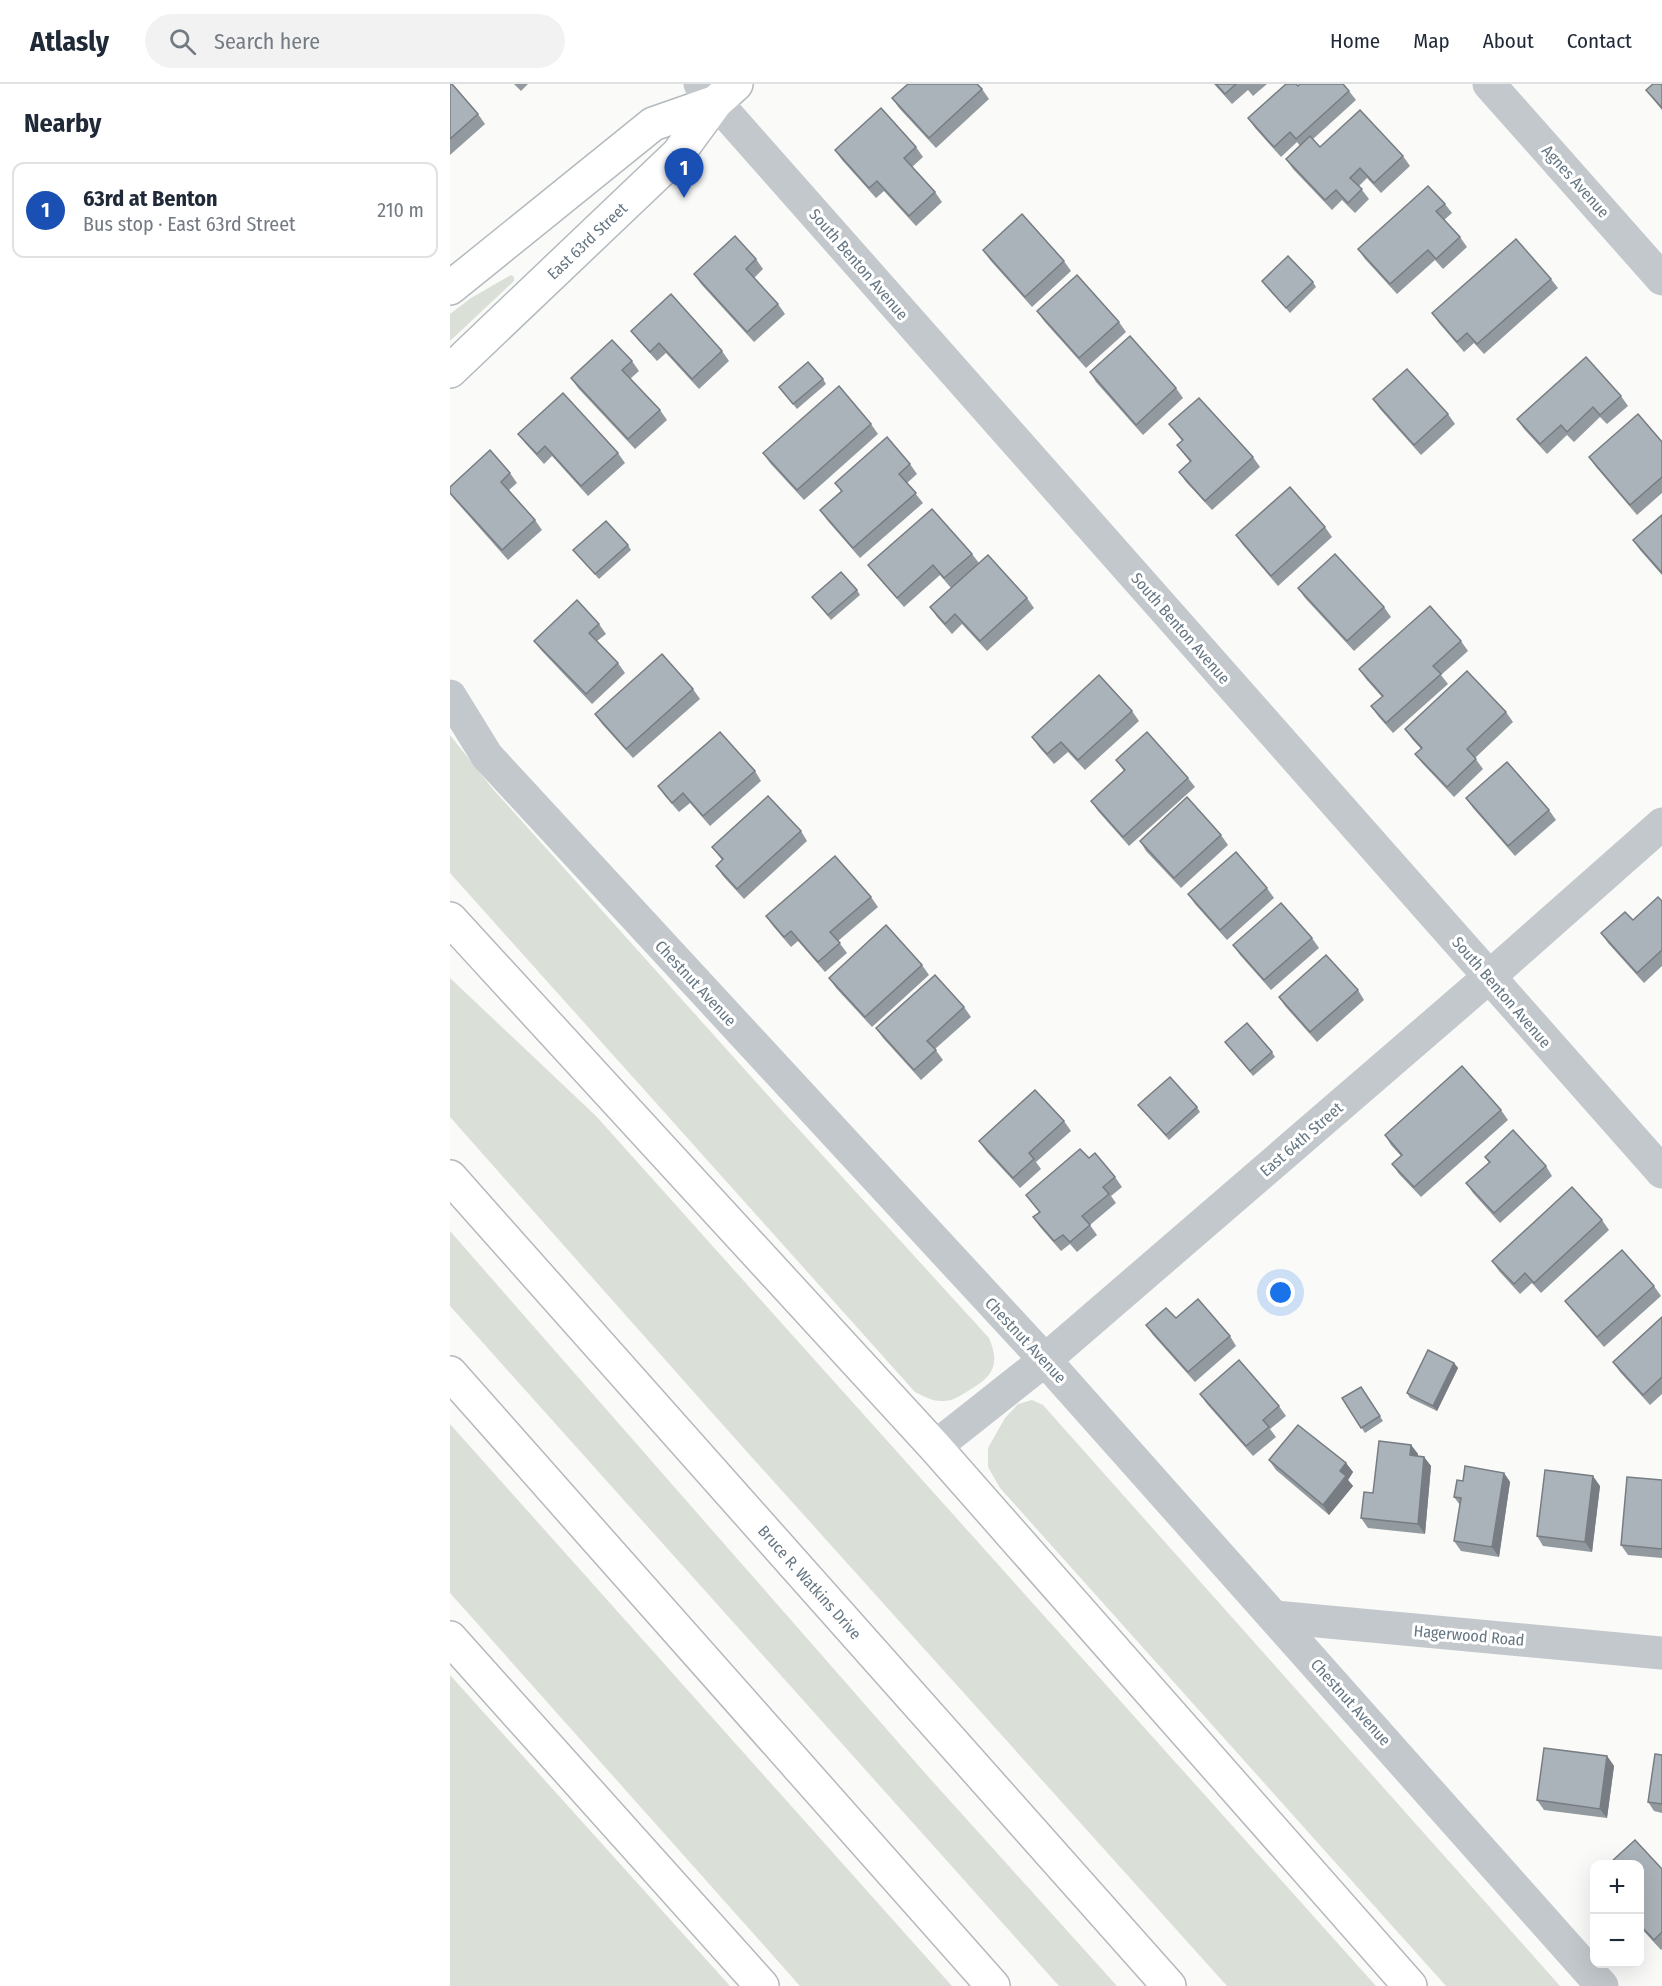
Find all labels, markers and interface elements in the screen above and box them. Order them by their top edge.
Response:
search box [145,14,565,68]
text: Atlasly [30,25,109,58]
icon: search [166,25,199,58]
text: Search here [214,28,320,55]
text: Home [1330,28,1380,54]
text: Map [1413,28,1450,54]
text: About [1483,28,1534,54]
text: Contact [1567,28,1632,54]
text: Nearby [24,108,101,139]
street label: Agnes Avenue [1538,141,1613,222]
pin: 1 [664,148,704,198]
text: 63rd at Benton [83,185,218,212]
text: 1 [41,198,50,222]
text: 210 m [377,198,424,222]
street label: East 63rd Street [543,198,632,283]
street label: South Benton Avenue [805,205,912,324]
text: Bus stop · East 63rd Street [83,212,296,236]
street label: South Benton Avenue [1127,569,1234,688]
street label: South Benton Avenue [1448,933,1555,1052]
street label: Chestnut Avenue [651,937,740,1030]
street label: East 64th Street [1256,1098,1347,1180]
your location [1266,1278,1295,1307]
street label: Chestnut Avenue [981,1294,1070,1387]
street label: Bruce R. Watkins Drive [754,1522,865,1643]
street label: Hagerwood Road [1413,1621,1525,1650]
street label: Chestnut Avenue [1307,1655,1395,1750]
map controls [1590,1860,1644,1968]
button: + [1590,1860,1644,1914]
button: − [1590,1914,1644,1968]

